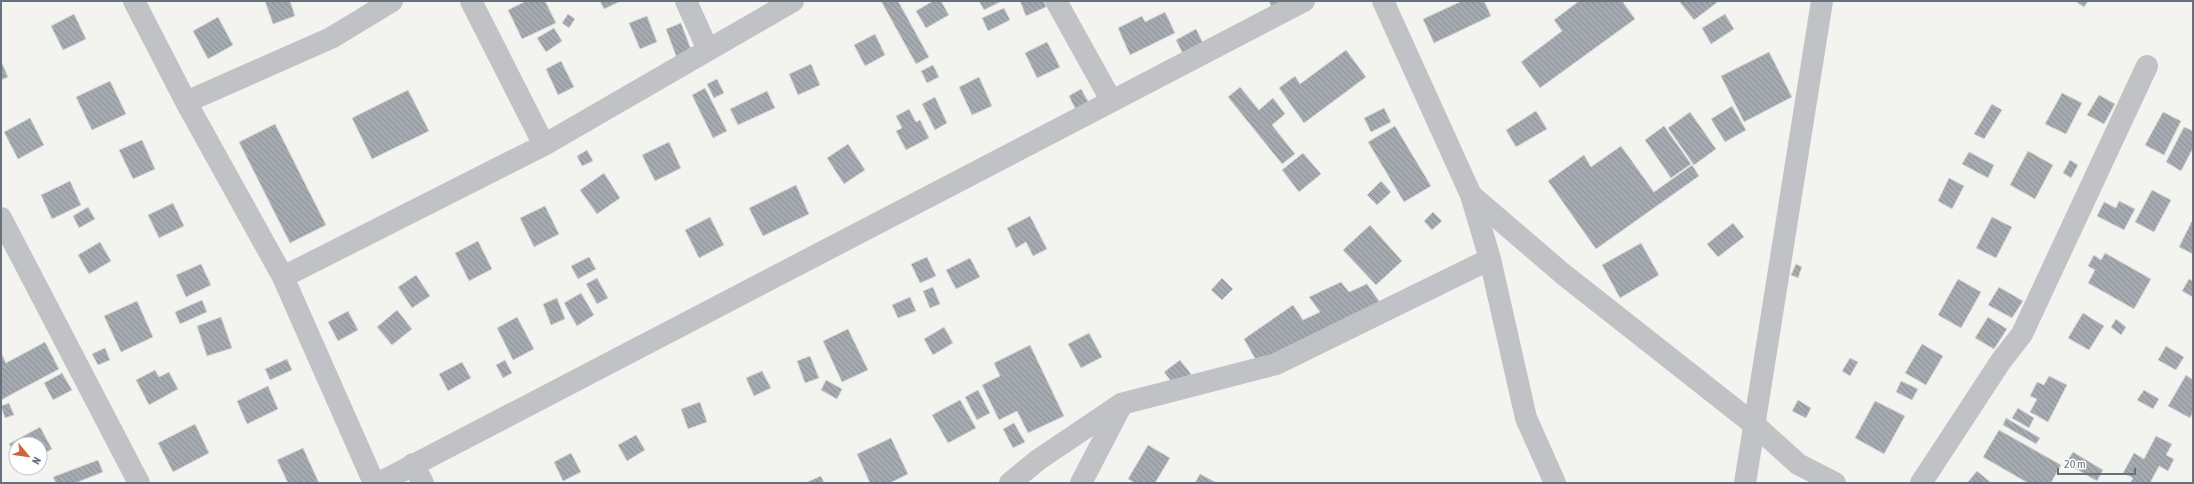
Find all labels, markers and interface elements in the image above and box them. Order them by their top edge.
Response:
north arrow [8,436,48,476]
scale bar [2058,450,2135,476]
text: N [30,455,44,467]
text: 20 m [2064,457,2086,471]

